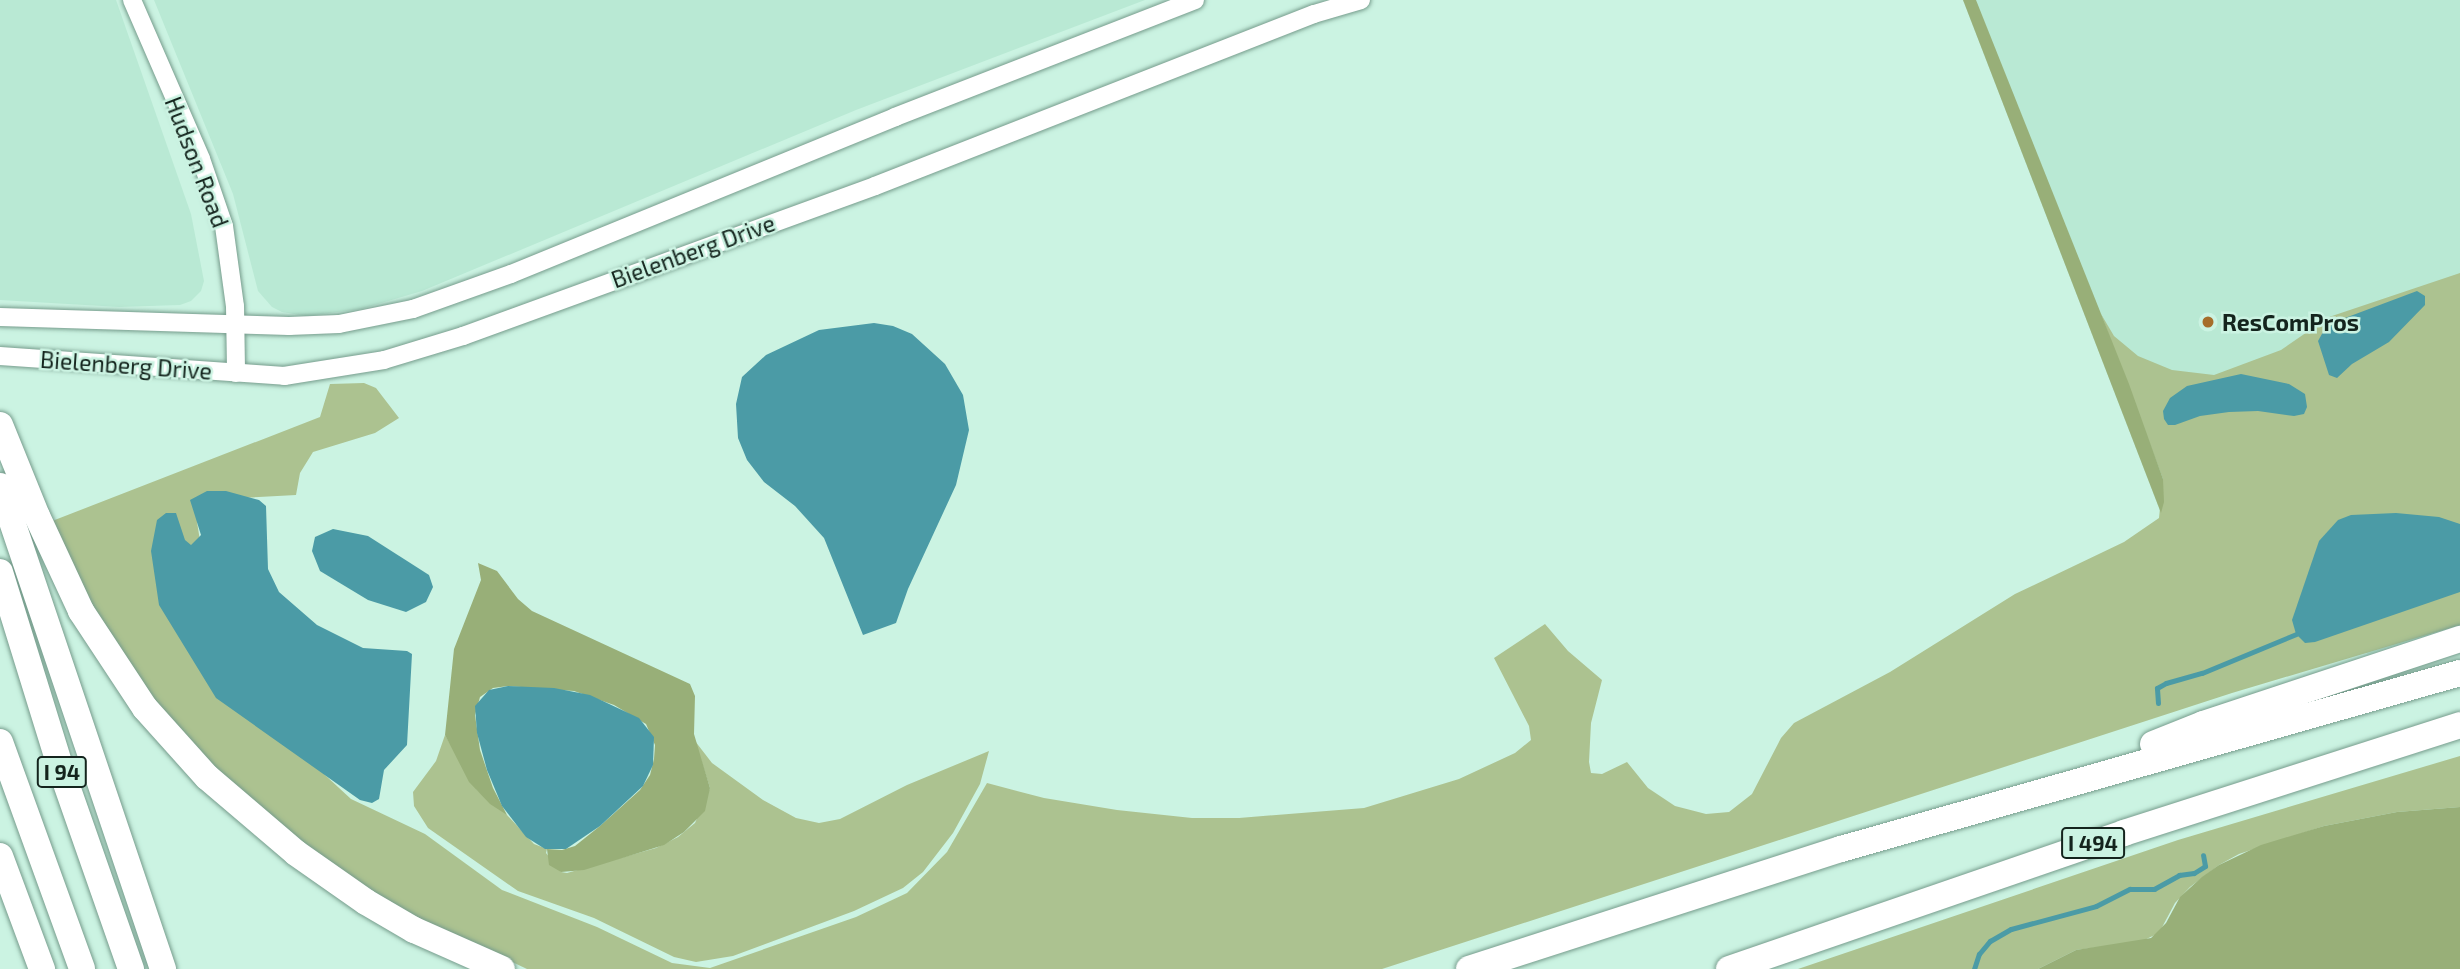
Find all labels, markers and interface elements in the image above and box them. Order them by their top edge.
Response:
street label: Hudson Road [159,93,235,231]
street label: Bielenberg Drive [607,209,779,293]
place label: ResComPros [2222,308,2359,336]
marker: ResComPros [2200,314,2216,330]
street label: Bielenberg Drive [39,345,213,385]
road number: I 94 [36,754,88,790]
road number: I 494 [2060,826,2126,860]

